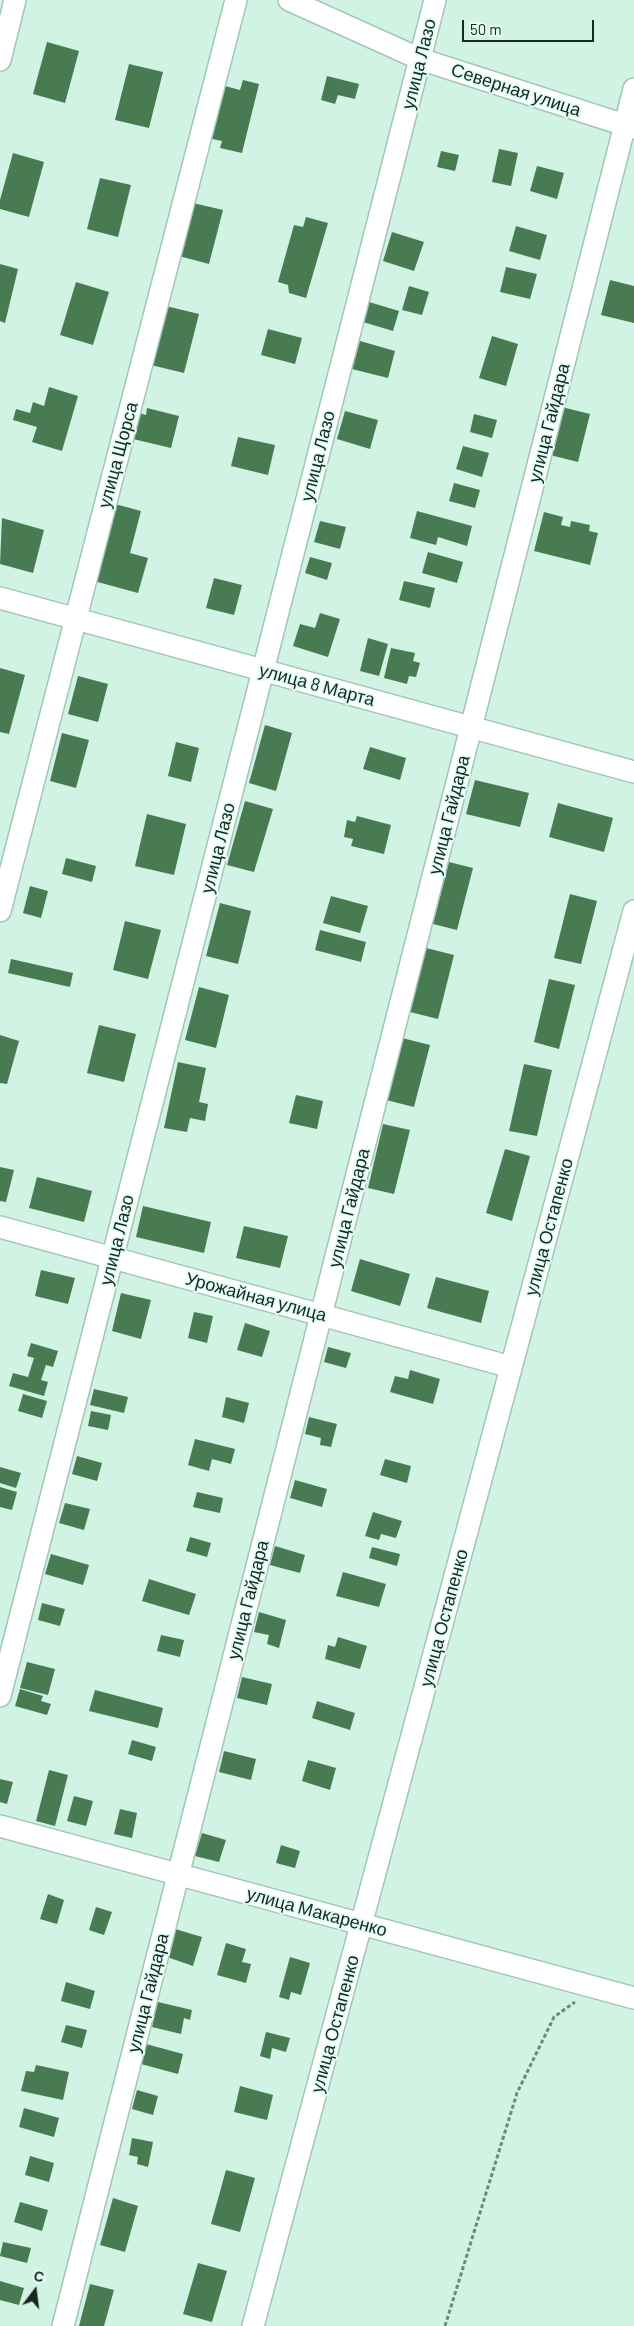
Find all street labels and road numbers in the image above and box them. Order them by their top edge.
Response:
street label: улица Лазо [397,16,441,112]
street label: Северная улица [448,59,584,121]
street label: улица Гайдара [524,361,574,485]
street label: улица Щорса [93,400,143,510]
street label: улица Лазо [296,408,340,504]
street label: улица 8 Марта [257,659,377,711]
street label: улица Гайдара [424,753,474,877]
street label: улица Лазо [196,800,240,896]
street label: улица Гайдара [324,1146,374,1270]
street label: улица Остапенко [520,1156,578,1298]
street label: улица Лазо [95,1192,139,1288]
street label: Урожайная улица [183,1268,329,1326]
street label: улица Гайдара [223,1538,273,1662]
street label: улица Остапенко [415,1547,473,1689]
street label: улица Макаренко [244,1883,390,1941]
street label: улица Гайдара [123,1931,173,2055]
street label: улица Остапенко [306,1953,364,2095]

